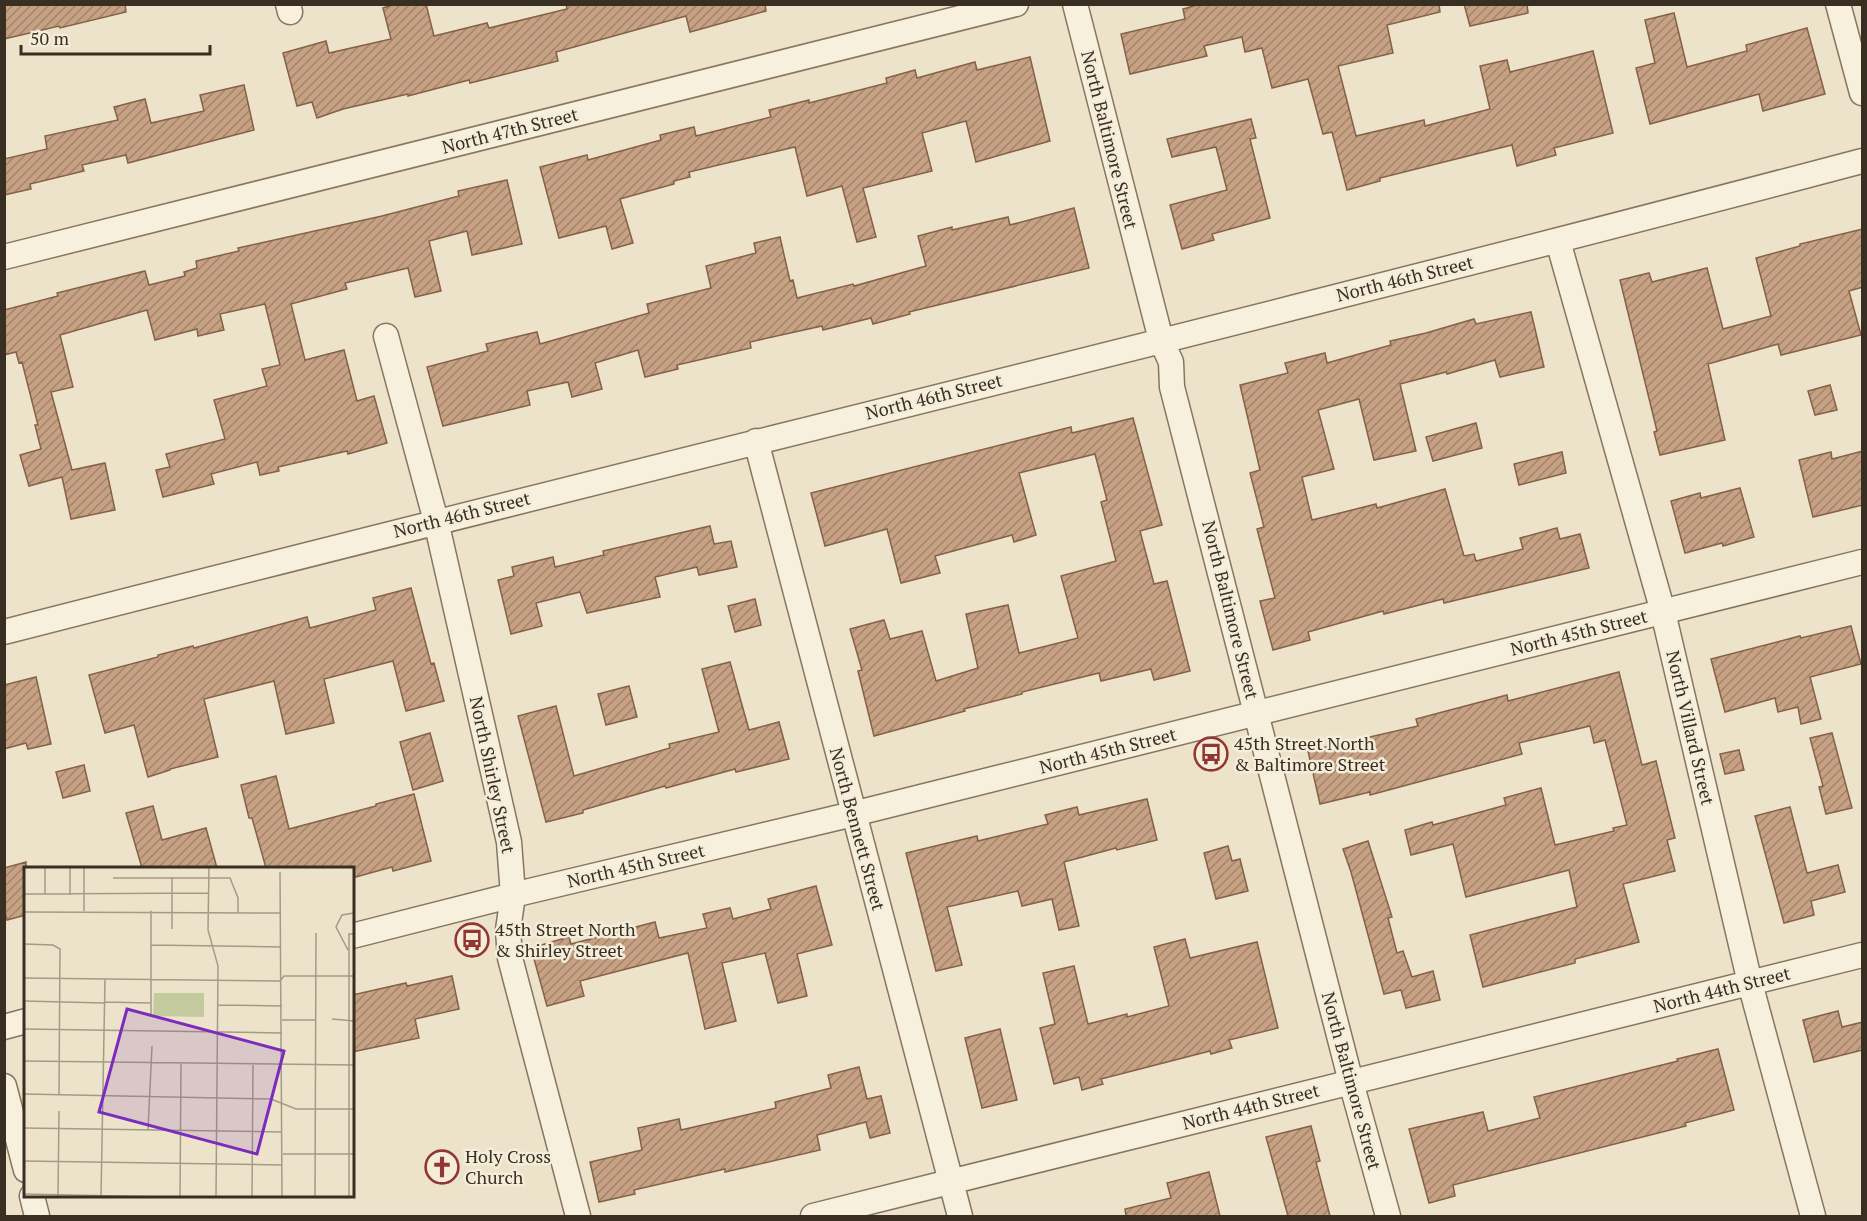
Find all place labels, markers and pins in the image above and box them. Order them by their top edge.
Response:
place label: 45th Street North & Baltimore Street [1234,731,1386,776]
bus stop icon: 45th Street North & Baltimore Street [1193,736,1229,772]
place label: 45th Street North & Shirley Street [495,917,636,962]
bus stop icon: 45th Street North & Shirley Street [454,922,490,958]
place label: Holy Cross Church [465,1144,551,1189]
church icon: Holy Cross Church [424,1149,460,1185]

